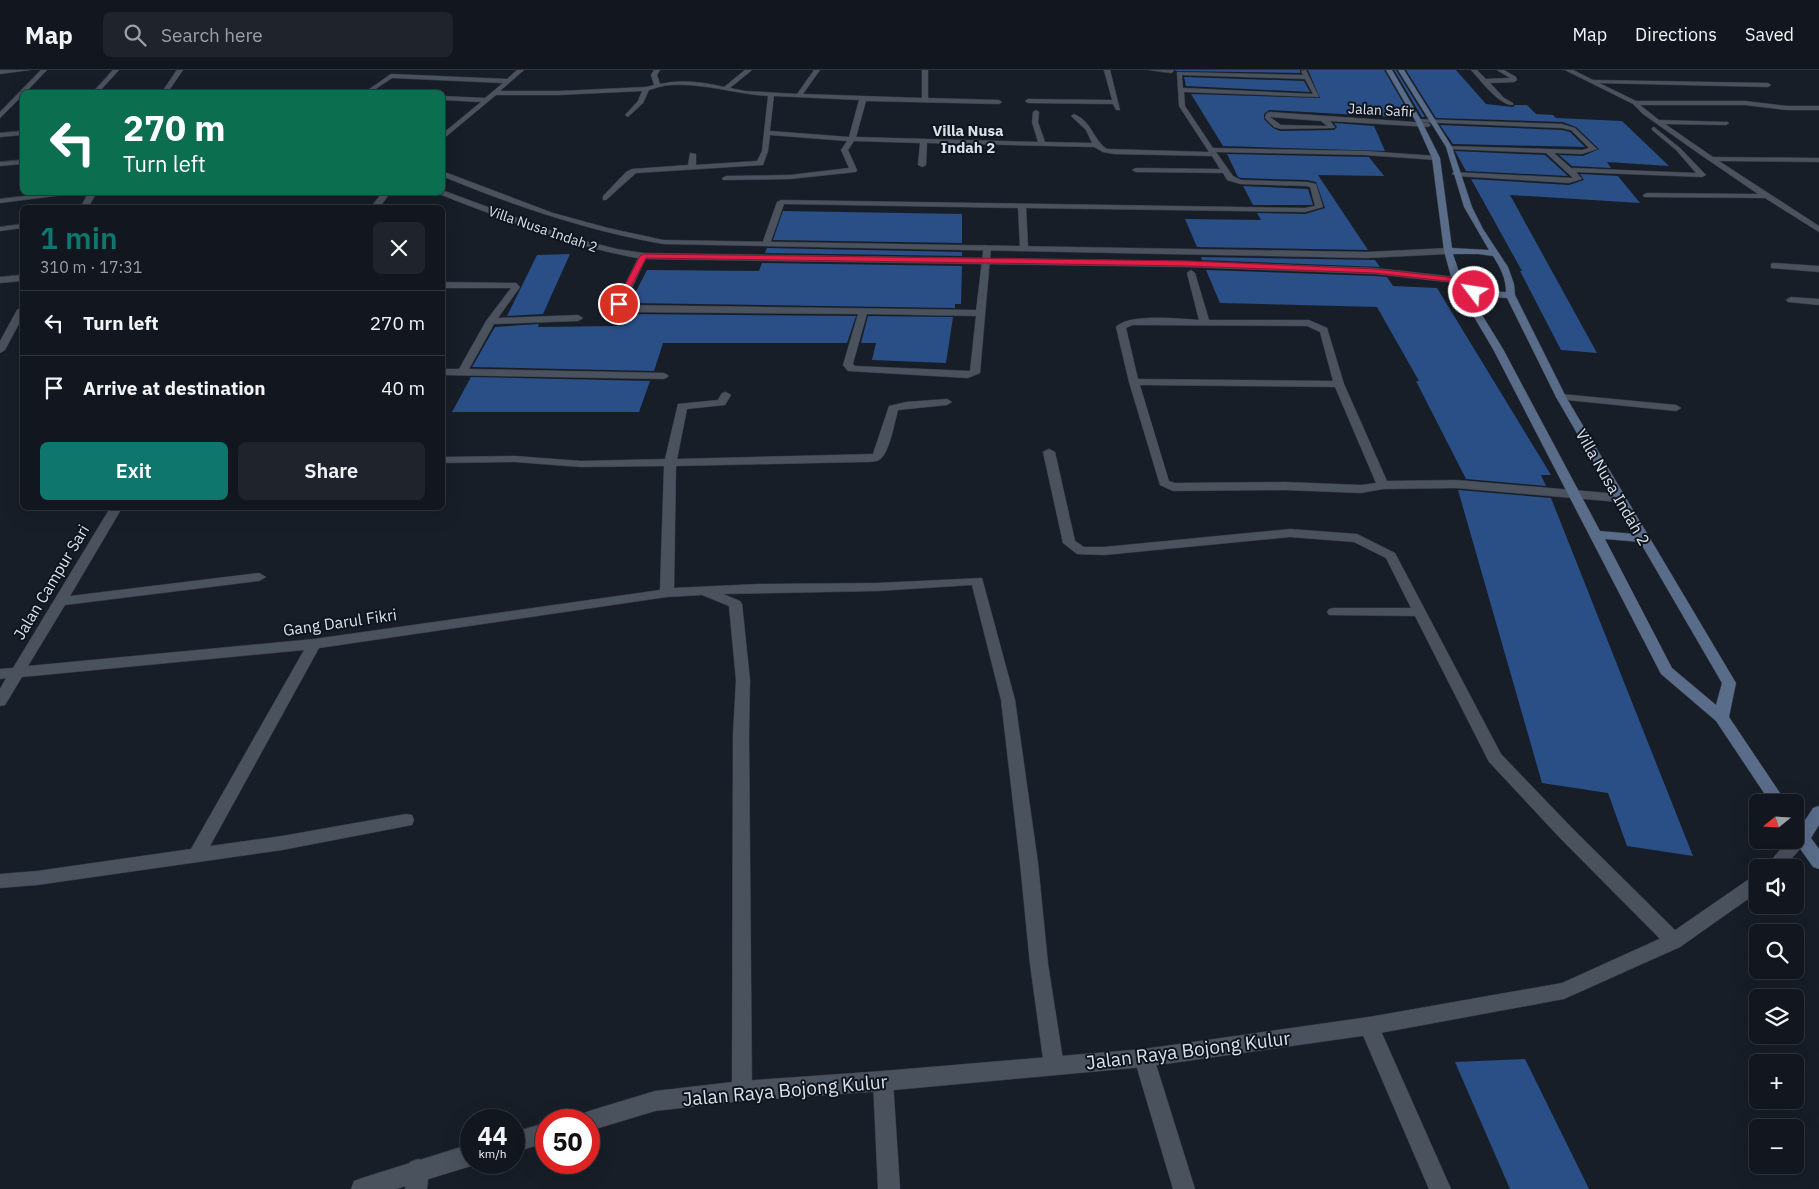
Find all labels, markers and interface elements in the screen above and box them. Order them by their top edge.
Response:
search box [103,12,453,57]
text: Map [25,19,73,51]
icon: search [121,21,149,49]
text: Search here [161,23,263,47]
text: Map [1572,23,1607,46]
text: Directions [1635,23,1717,46]
text: Saved [1745,23,1794,46]
street label: Jalan Safir [1348,99,1414,121]
text: 270 m [123,105,226,151]
icon: left [40,110,105,175]
district label: Villa Nusa Indah 2 [933,121,1004,157]
text: Turn left [123,149,206,178]
street label: Villa Nusa Indah 2 [486,202,600,256]
text: 1 min [40,218,118,257]
button: close [373,222,425,274]
text: 310 m · 17:31 [40,257,142,277]
position arrow [1447,265,1499,317]
pin [598,283,640,325]
icon: arrive [605,290,633,318]
icon: left [40,309,68,337]
text: Turn left [83,311,159,335]
text: 270 m [370,311,425,335]
icon: arrive [40,374,68,402]
text: Arrive at destination [83,376,266,400]
text: 40 m [381,376,425,400]
street label: Villa Nusa Indah 2 [1572,425,1654,549]
button: Exit [40,442,228,500]
button: Share [238,442,425,500]
street label: Jalan Campur Sari [9,521,93,643]
street label: Gang Darul Fikri [282,604,398,640]
north arrow [1749,794,1804,849]
map controls [1749,794,1804,1174]
button: sound [1749,859,1804,914]
button: search [1749,924,1804,979]
button: layers [1749,989,1804,1044]
street label: Jalan Raya Bojong Kulur [1084,1026,1292,1074]
button: + [1749,1054,1804,1109]
street label: Jalan Raya Bojong Kulur [682,1069,888,1111]
speed limit sign: 50 [535,1109,600,1174]
text: 44 [477,1119,508,1152]
button: − [1749,1119,1804,1174]
text: km/h [478,1146,507,1161]

